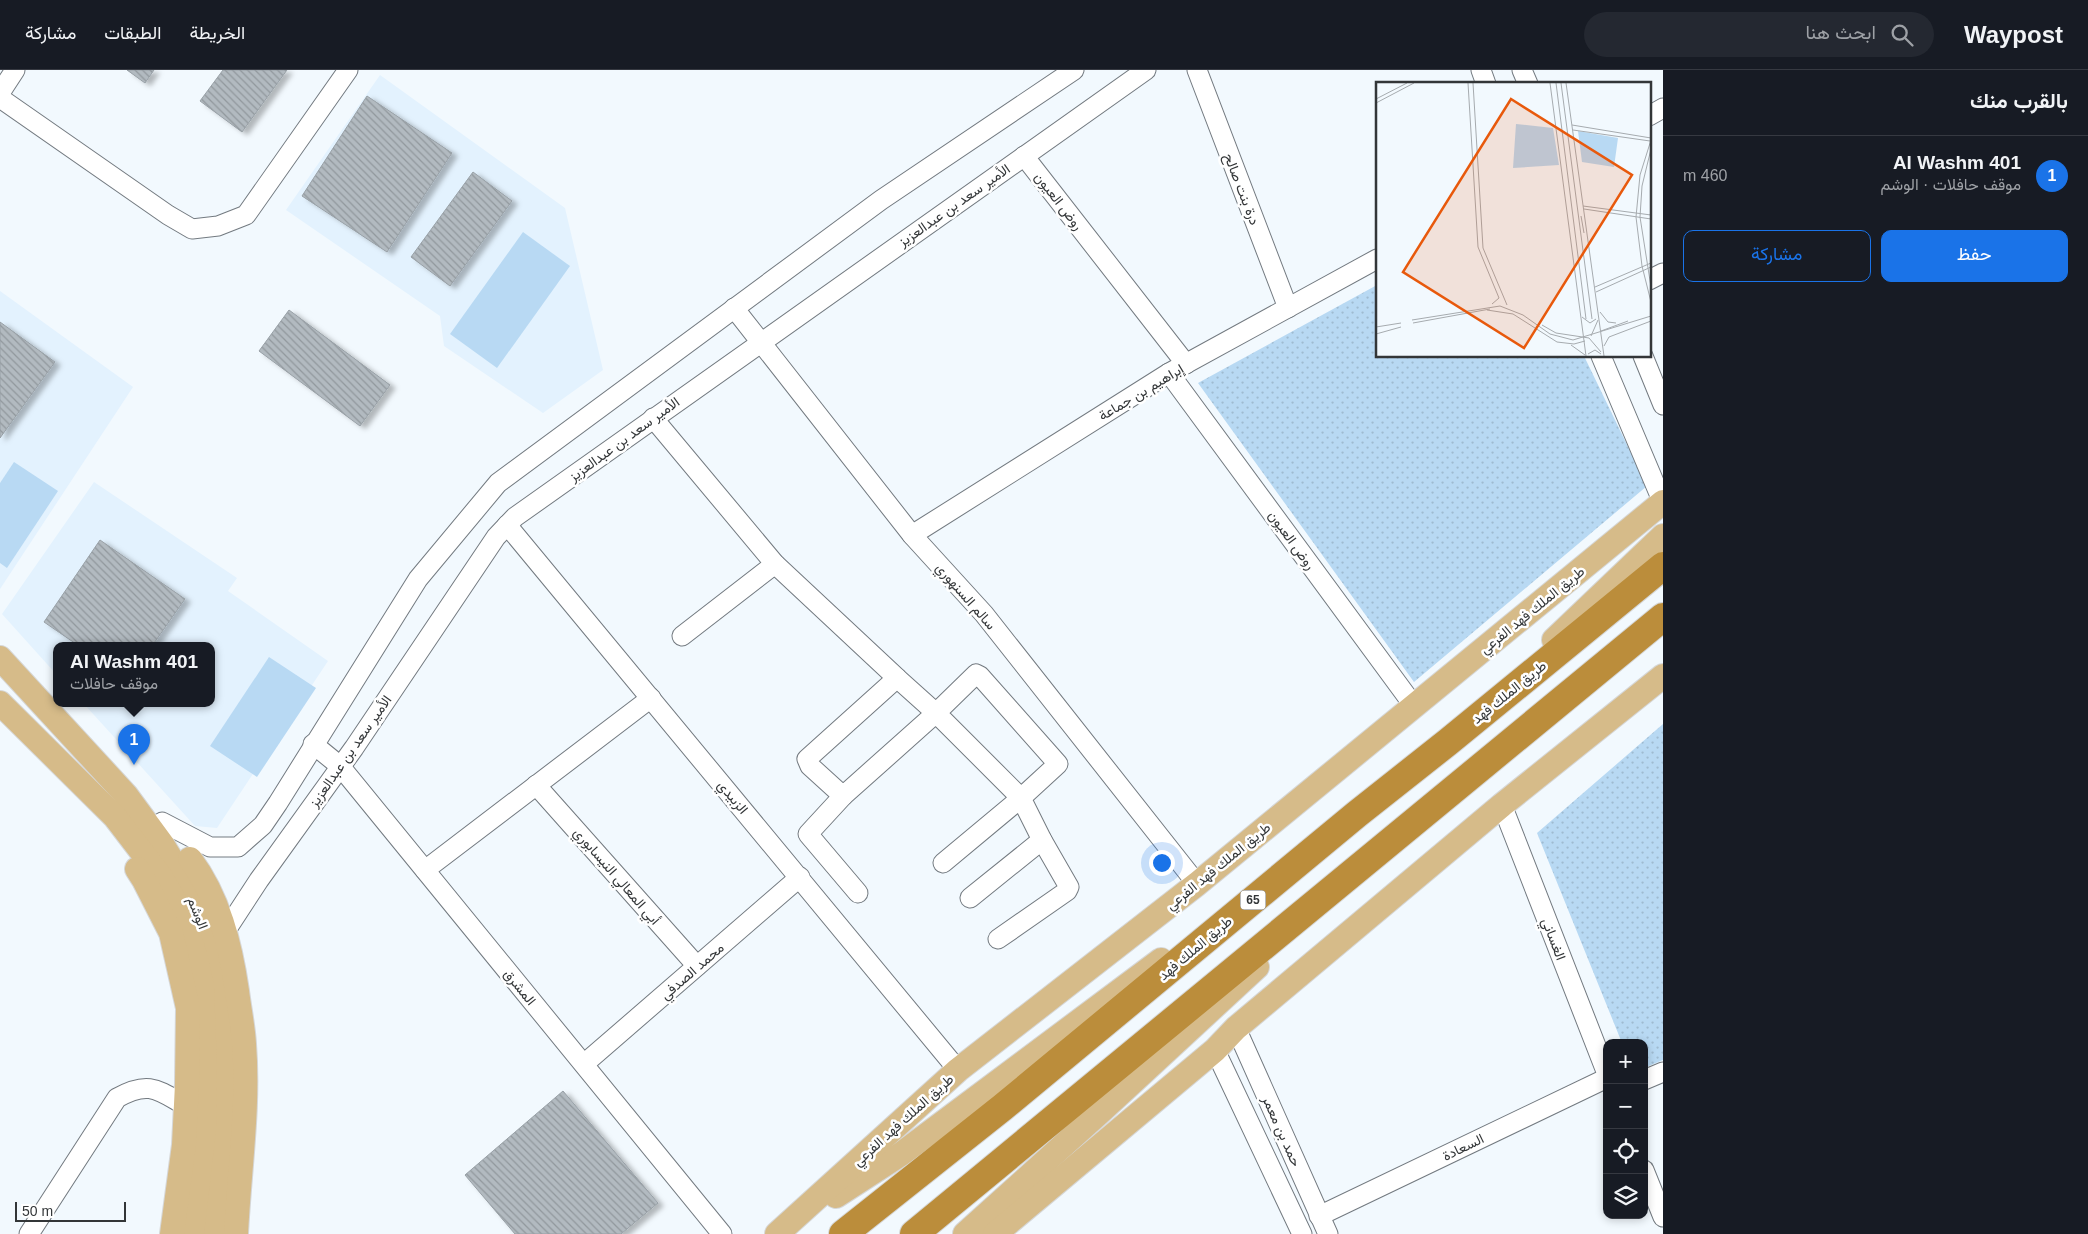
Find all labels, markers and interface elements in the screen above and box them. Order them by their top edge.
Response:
search box [1584,12,1934,57]
icon: search [1888,21,1916,49]
text: Waypost [1964,21,2063,48]
text: ابحث هنا [1805,22,1876,43]
text: مشاركة [25,23,76,43]
text: الطبقات [104,23,161,43]
text: الخريطة [189,23,245,43]
inset map [1376,82,1650,358]
text: بالقرب منك [1970,89,2068,112]
street label: درة بنت صالح [1218,151,1263,229]
text: Al Washm 401 [1893,152,2021,173]
street label: الأمير سعد بن عبدالعزيز [894,160,1013,251]
text: 460 m [1683,167,1727,184]
text: 1 [2048,167,2056,184]
street label: روض العيون [1031,169,1087,234]
text: موقف حافلات · الوشم [1880,176,2021,193]
button: مشاركة [1683,230,1871,282]
button: حفظ [1881,230,2068,282]
street label: إبراهيم بن جماعة [1096,360,1187,425]
street label: الأمير سعد بن عبدالعزيز [565,394,683,486]
street label: روض العيون [1264,507,1319,573]
street label: سالم السنهوري [930,559,999,635]
street label: طريق الملك فهد الفرعي [1477,563,1590,660]
popup [53,642,215,707]
text: Al Washm 401 [70,651,198,672]
street label: طريق الملك فهد [1469,657,1550,728]
text: موقف حافلات [70,675,158,692]
street label: الأمير سعد بن عبدالعزيز [305,692,395,811]
pin: 1 [118,724,150,765]
street label: الزبيدي [711,777,752,820]
street label: طريق الملك فهد الفرعي [1163,819,1276,916]
street label: أبي المعالي النيسابوري [568,824,663,930]
your location [1149,850,1175,876]
road number: 65 [1240,890,1266,910]
street label: الوشم [184,895,211,932]
street label: طريق الملك فهد [1155,913,1236,984]
street label: الغساني [1535,916,1569,964]
street label: محمد الصدفي [657,939,730,1006]
street label: المشرق [500,966,539,1009]
map controls [1603,1039,1648,1219]
button: + [1603,1039,1648,1084]
street label: طريق الملك فهد الفرعي [849,1071,959,1172]
button: − [1603,1084,1648,1129]
street label: حمد بن معمر [1258,1092,1305,1169]
button: locate [1603,1129,1648,1174]
street label: السعادة [1440,1130,1486,1164]
button: layers [1603,1174,1648,1219]
scale bar [15,1199,126,1222]
text: 50 m [22,1203,53,1219]

